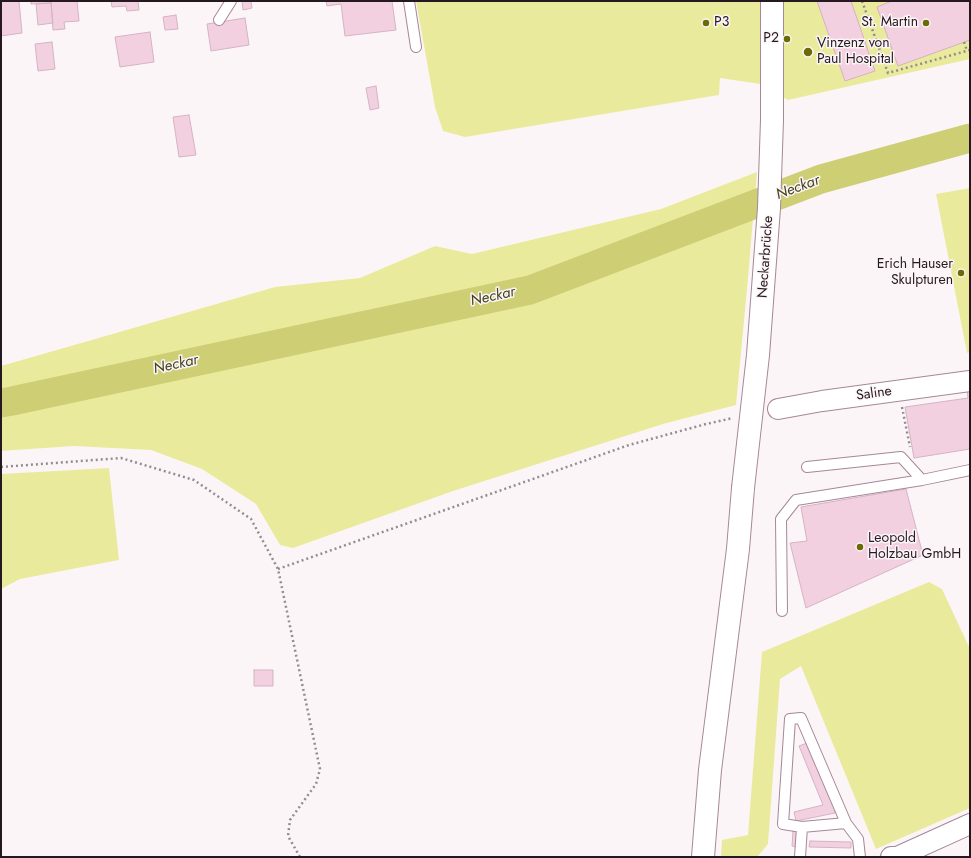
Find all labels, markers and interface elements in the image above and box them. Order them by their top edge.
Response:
place label: P3 [714,15,729,31]
place label: St. Martin [861,15,918,31]
marker: P3 [701,18,711,28]
marker: St. Martin [921,18,931,28]
place label: P2 [763,31,779,47]
marker: P2 [782,34,792,44]
place label: Vinzenz von Paul Hospital [817,36,894,68]
marker: Vinzenz von Paul Hospital [802,46,814,58]
water label: Neckar [774,172,822,204]
street label: Neckarbrücke [755,215,777,299]
place label: Erich Hauser Skulpturen [877,257,953,290]
marker: Erich Hauser Skulpturen [956,268,966,278]
water label: Neckar [469,283,517,311]
water label: Neckar [152,351,200,379]
street label: Saline [855,383,893,405]
place label: Leopold Holzbau GmbH [868,531,961,564]
marker: Leopold Holzbau GmbH [855,542,865,552]

